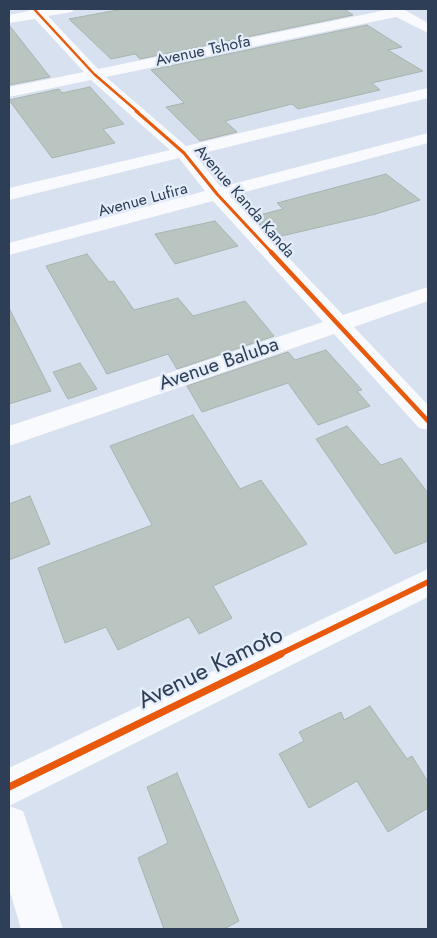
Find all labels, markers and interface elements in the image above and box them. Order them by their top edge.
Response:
street label: Avenue Tshofa [154,33,252,71]
street label: Avenue Kanda Kanda [190,142,298,262]
street label: Avenue Lufira [96,180,190,222]
street label: Avenue Baluba [156,333,282,397]
street label: Avenue Kamoto [134,621,288,717]

